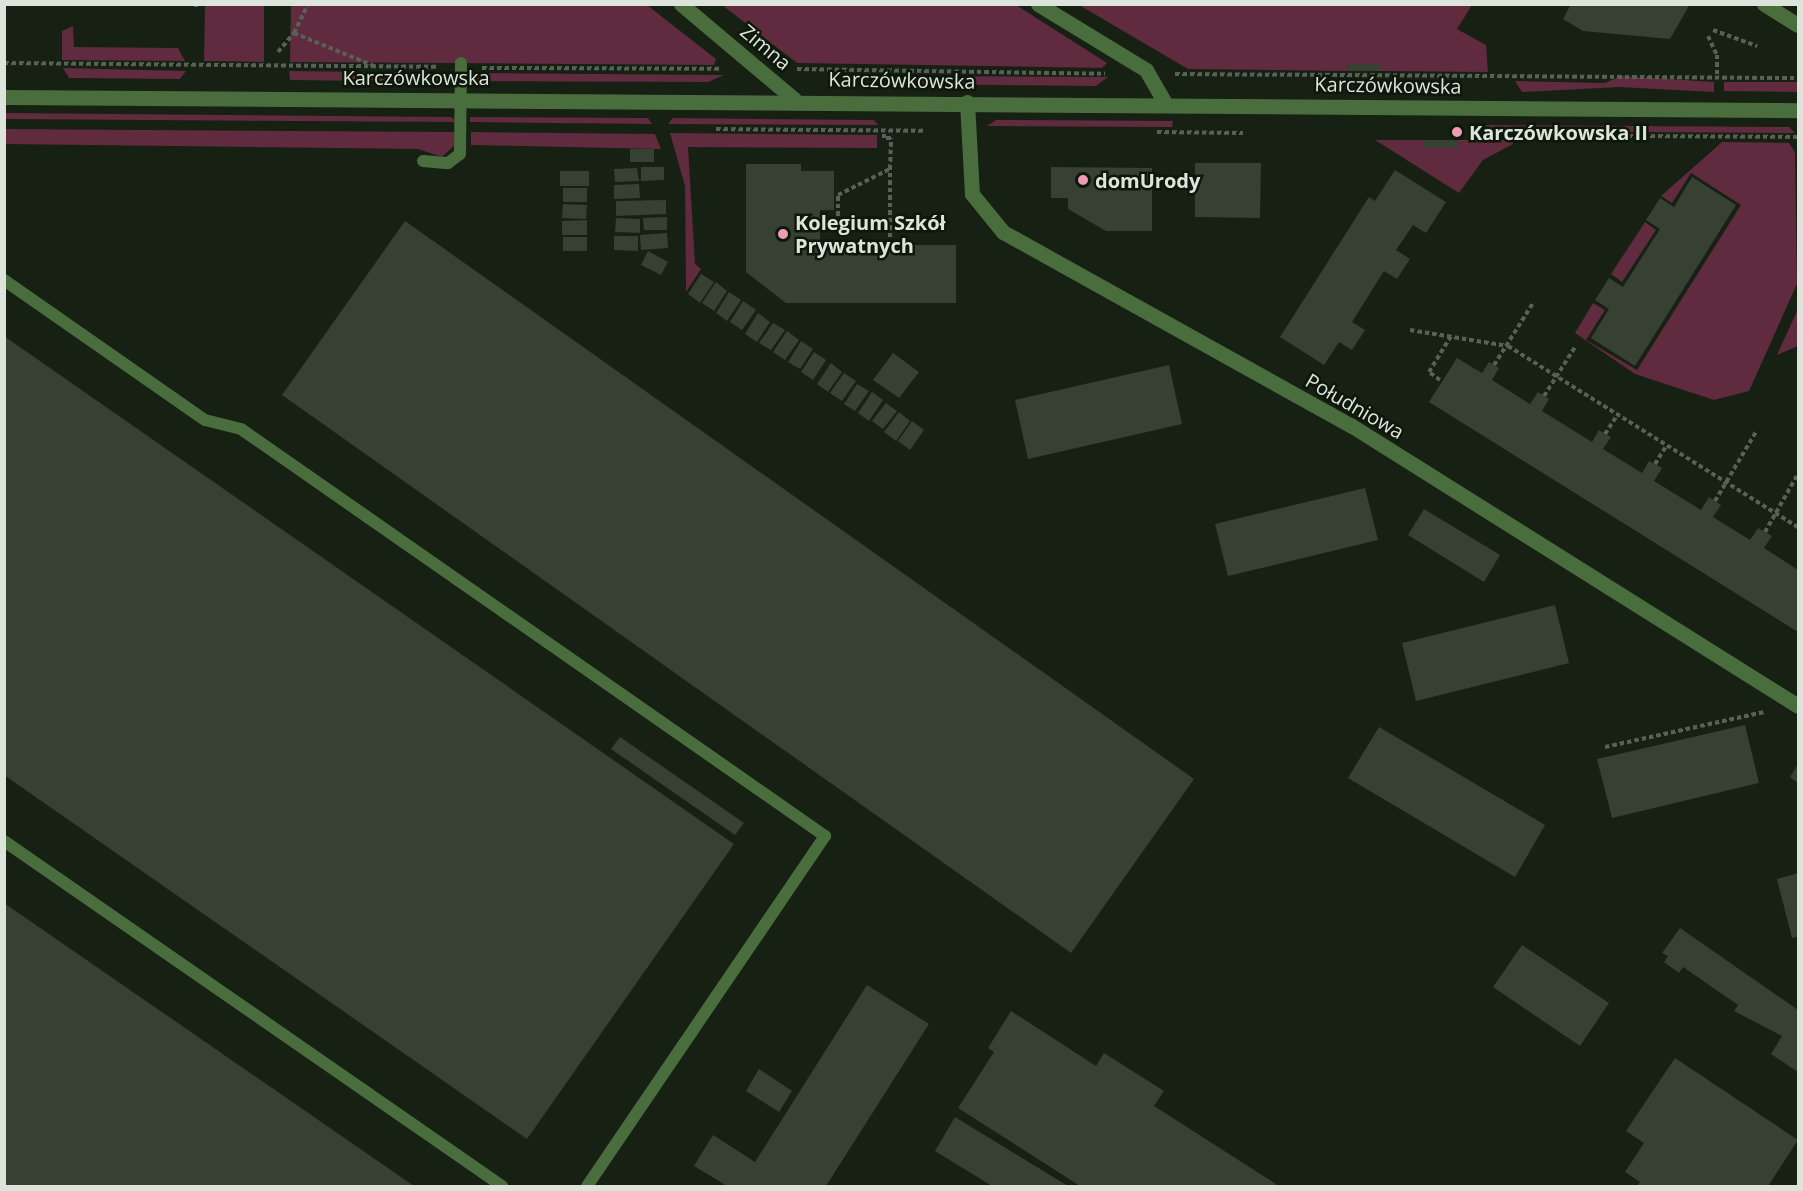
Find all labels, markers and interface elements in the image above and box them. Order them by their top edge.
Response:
street label: Zimna [736,19,796,75]
street label: Karczówkowska [342,65,490,89]
street label: Karczówkowska [828,67,976,93]
street label: Karczówkowska [1314,72,1462,98]
place label: Karczówkowska II [1469,120,1648,144]
marker: Karczówkowska II [1450,125,1464,139]
place label: domUrody [1095,168,1200,192]
marker: domUrody [1076,173,1090,187]
place label: Kolegium Szkół Prywatnych [795,210,946,257]
marker: Kolegium Szkół Prywatnych [776,227,790,241]
street label: Południowa [1302,368,1408,444]

